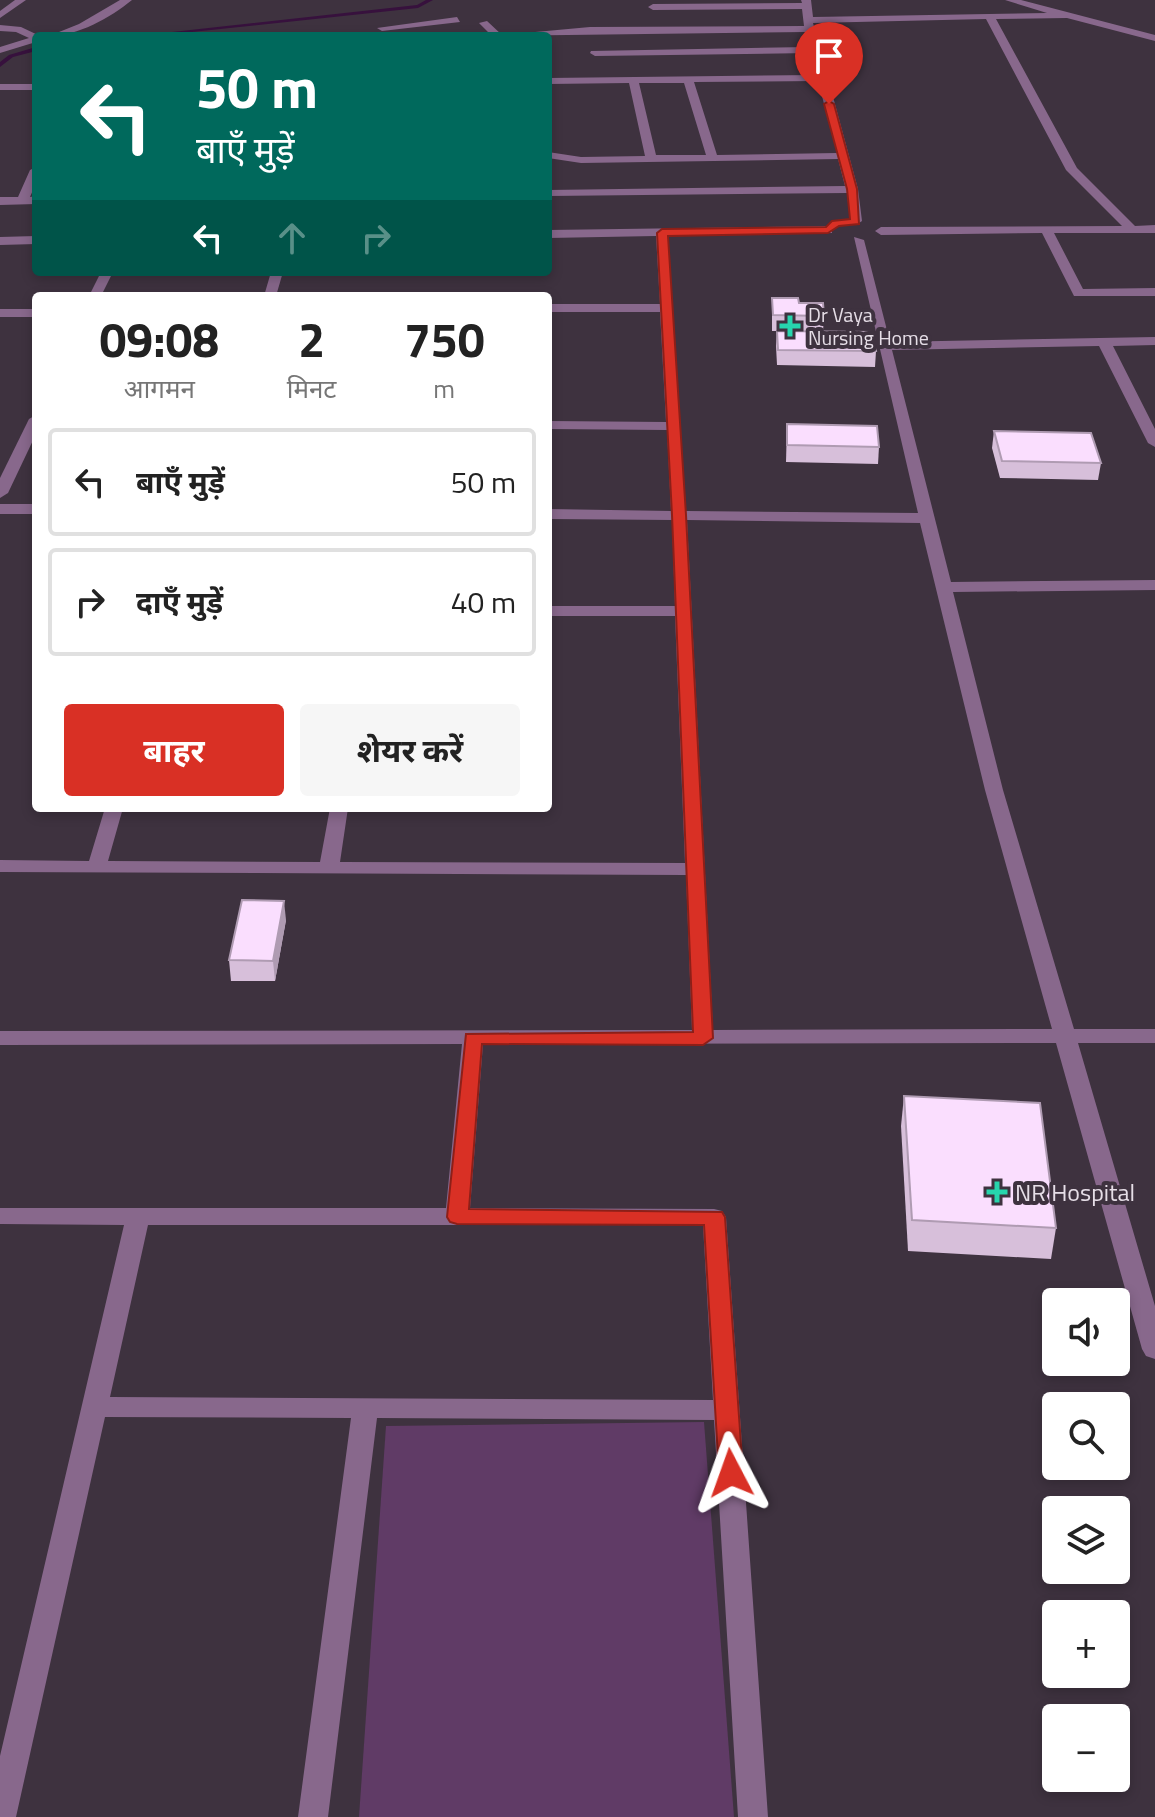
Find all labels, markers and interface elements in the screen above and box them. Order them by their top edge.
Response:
pin [795,22,863,104]
icon: arrive [807,34,851,78]
text: 50 m [196,45,318,130]
icon: left [64,64,168,168]
text: बाएँ मुड़ें [196,122,295,177]
icon: left [186,216,230,260]
icon: ahead [270,216,314,260]
icon: right [354,216,398,260]
place label: Dr Vaya Nursing Home [808,299,929,353]
text: 09:08 [99,303,219,376]
text: 2 [298,303,325,376]
text: 750 [404,303,485,376]
marker: Dr Vaya Nursing Home [779,315,801,337]
text: आगमन [124,369,195,408]
text: मिनट [287,369,336,408]
text: m [433,369,455,408]
text: बाएँ मुड़ें [136,459,225,505]
text: 50 m [451,459,516,505]
icon: left [68,460,112,504]
text: दाएँ मुड़ें [136,579,223,625]
text: 40 m [451,579,516,625]
icon: right [68,580,112,624]
button: बाहर [64,704,284,796]
button: शेयर करें [300,704,520,796]
place label: NR Hospital [1015,1174,1135,1210]
marker: NR Hospital [986,1181,1008,1203]
map controls [1042,1288,1130,1792]
button: sound [1042,1288,1130,1376]
button: search [1042,1392,1130,1480]
position arrow [689,1431,773,1515]
button: layers [1042,1496,1130,1584]
button: + [1042,1600,1130,1688]
button: − [1042,1704,1130,1792]

